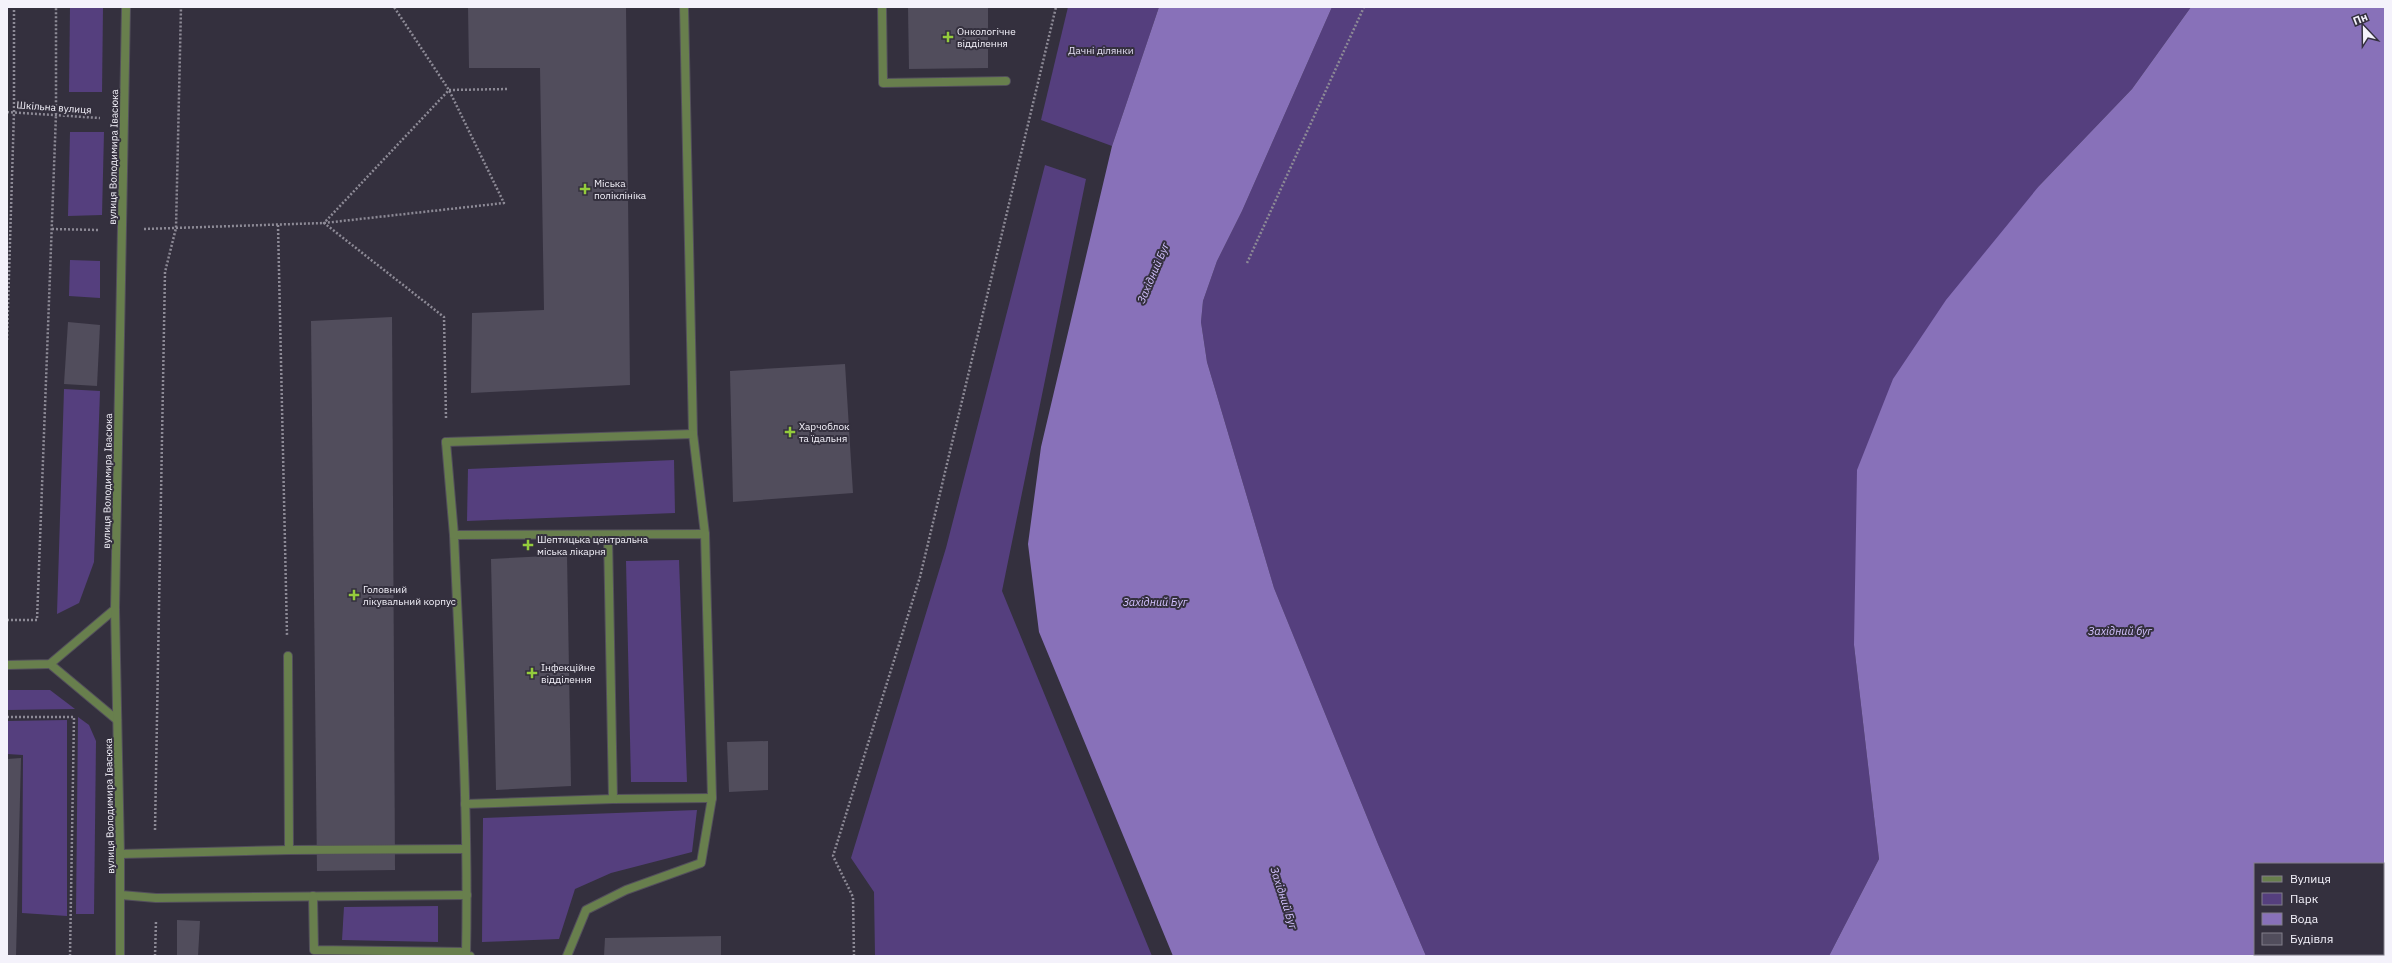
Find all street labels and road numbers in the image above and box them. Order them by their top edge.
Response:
street label: вулиця Володимира Івасюка [106,88,121,225]
street label: Шкільна вулиця [16,98,92,117]
street label: вулиця Володимира Івасюка [100,412,115,549]
street label: вулиця Володимира Івасюка [102,737,117,874]

